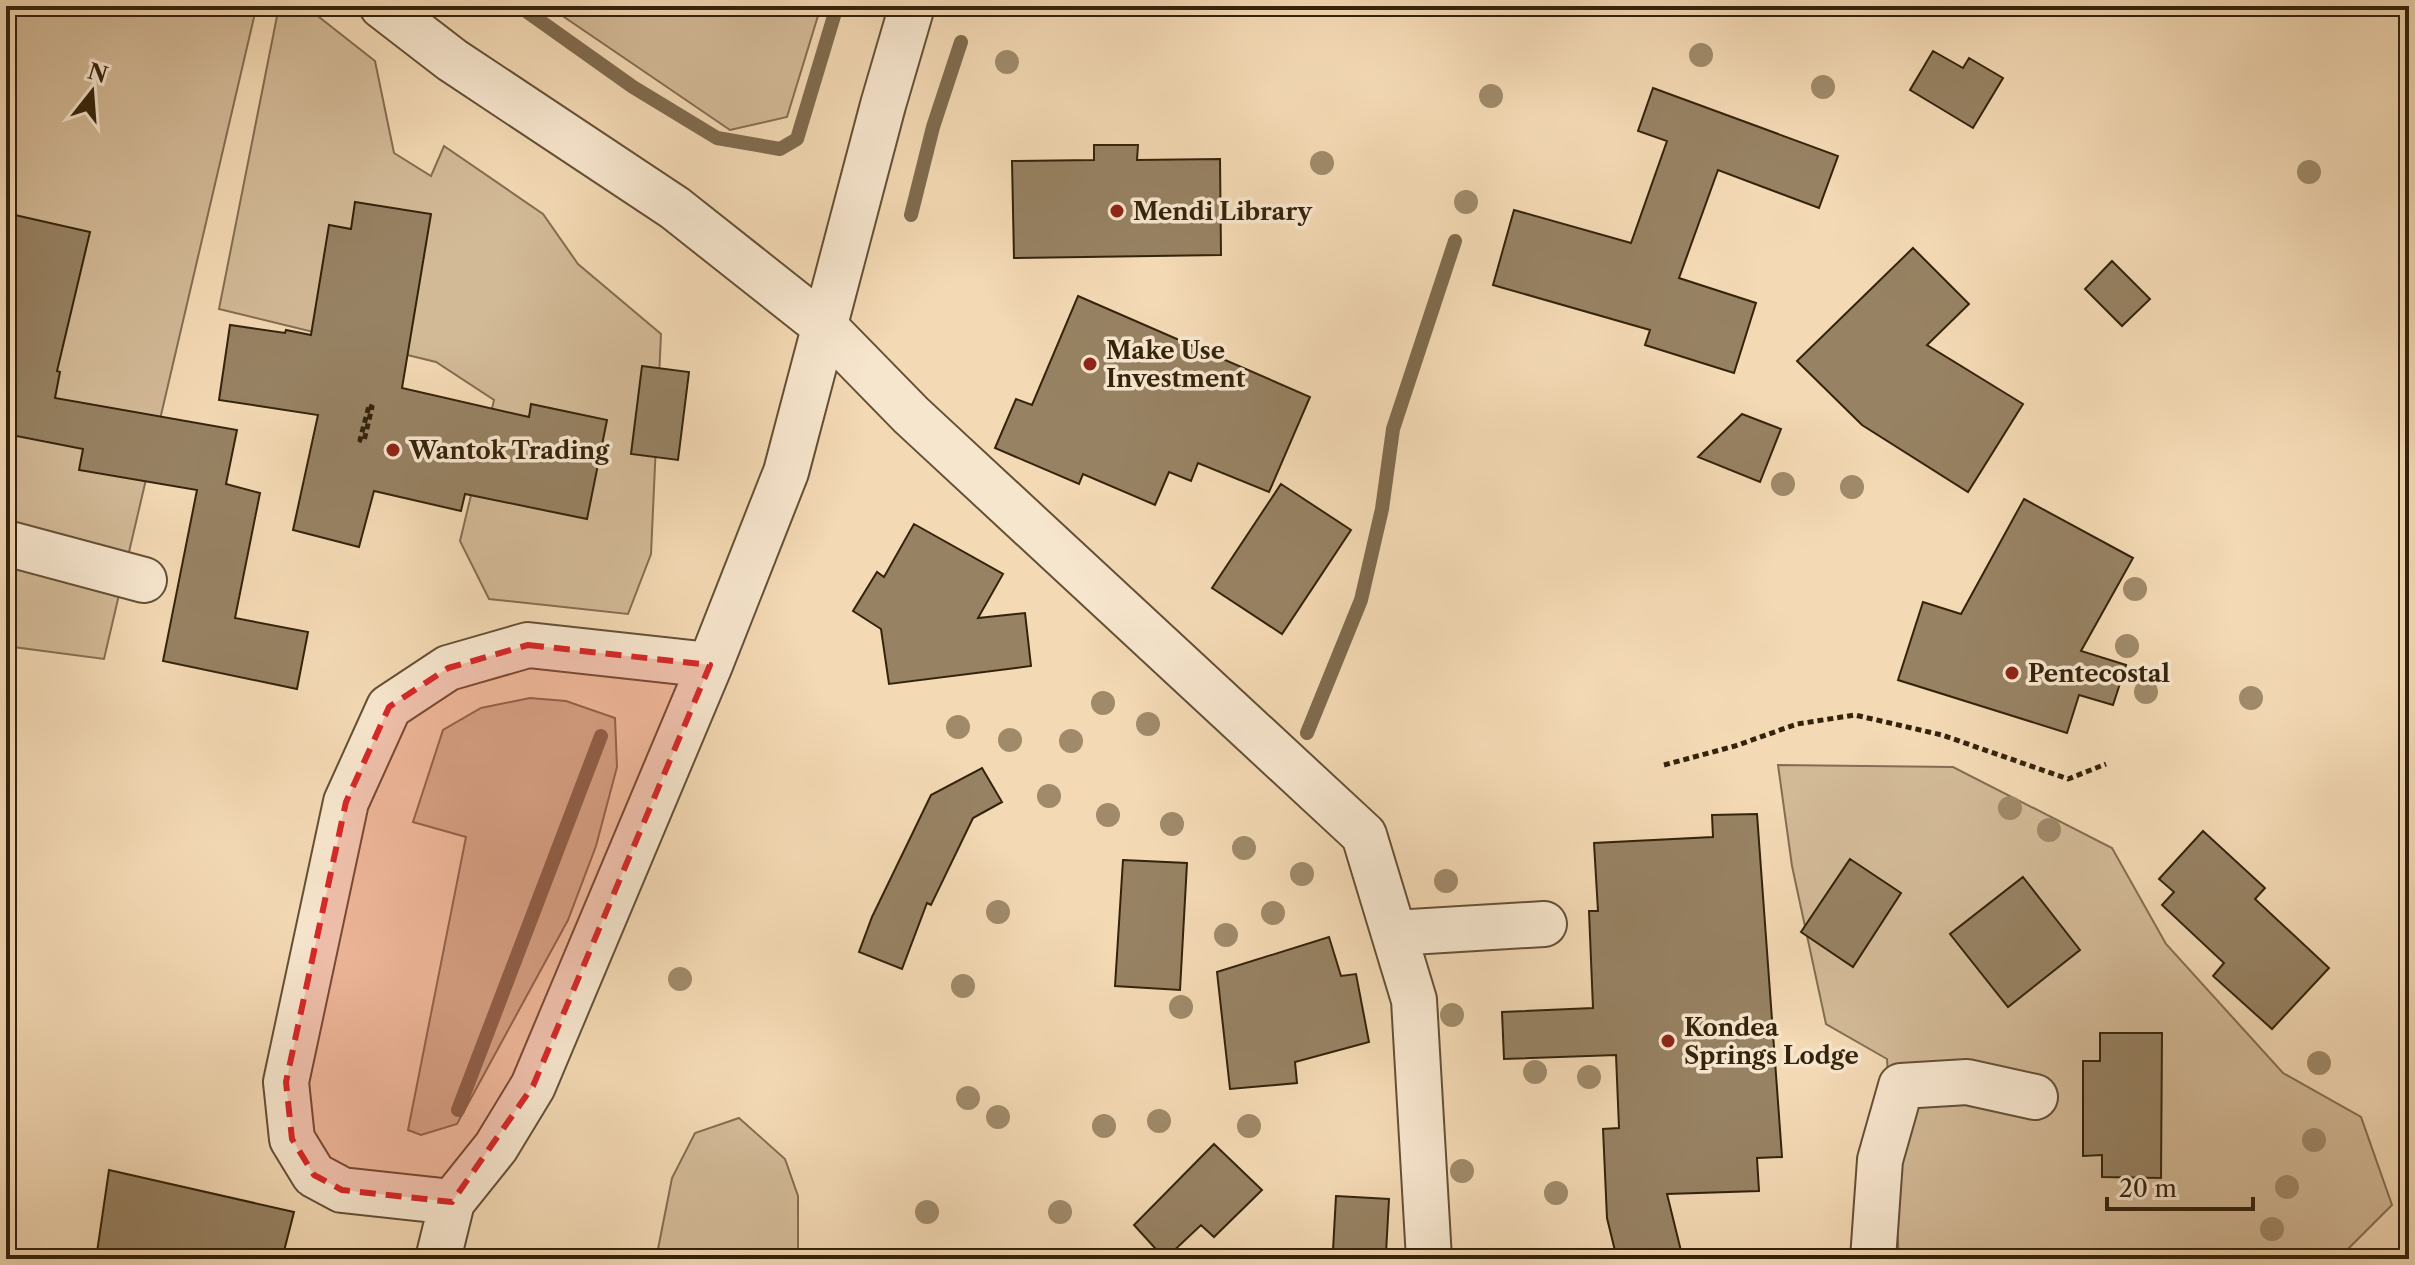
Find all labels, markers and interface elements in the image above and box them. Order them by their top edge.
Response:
north arrow [52,52,132,132]
text: N [85,58,111,89]
place label: Mendi Library [1133,197,1313,226]
marker: Mendi Library [1108,202,1126,220]
place label: Make Use Investment [1106,336,1246,393]
marker: Make Use Investment [1081,355,1099,373]
place label: Wantok Trading [408,436,610,465]
marker: Wantok Trading [384,441,402,459]
place label: Pentecostal [2028,659,2170,688]
marker: Pentecostal [2003,664,2021,682]
place label: Kondea Springs Lodge [1684,1013,1859,1070]
marker: Kondea Springs Lodge [1659,1032,1677,1050]
scale bar [2107,1161,2253,1211]
text: 20 m [2119,1174,2177,1203]

